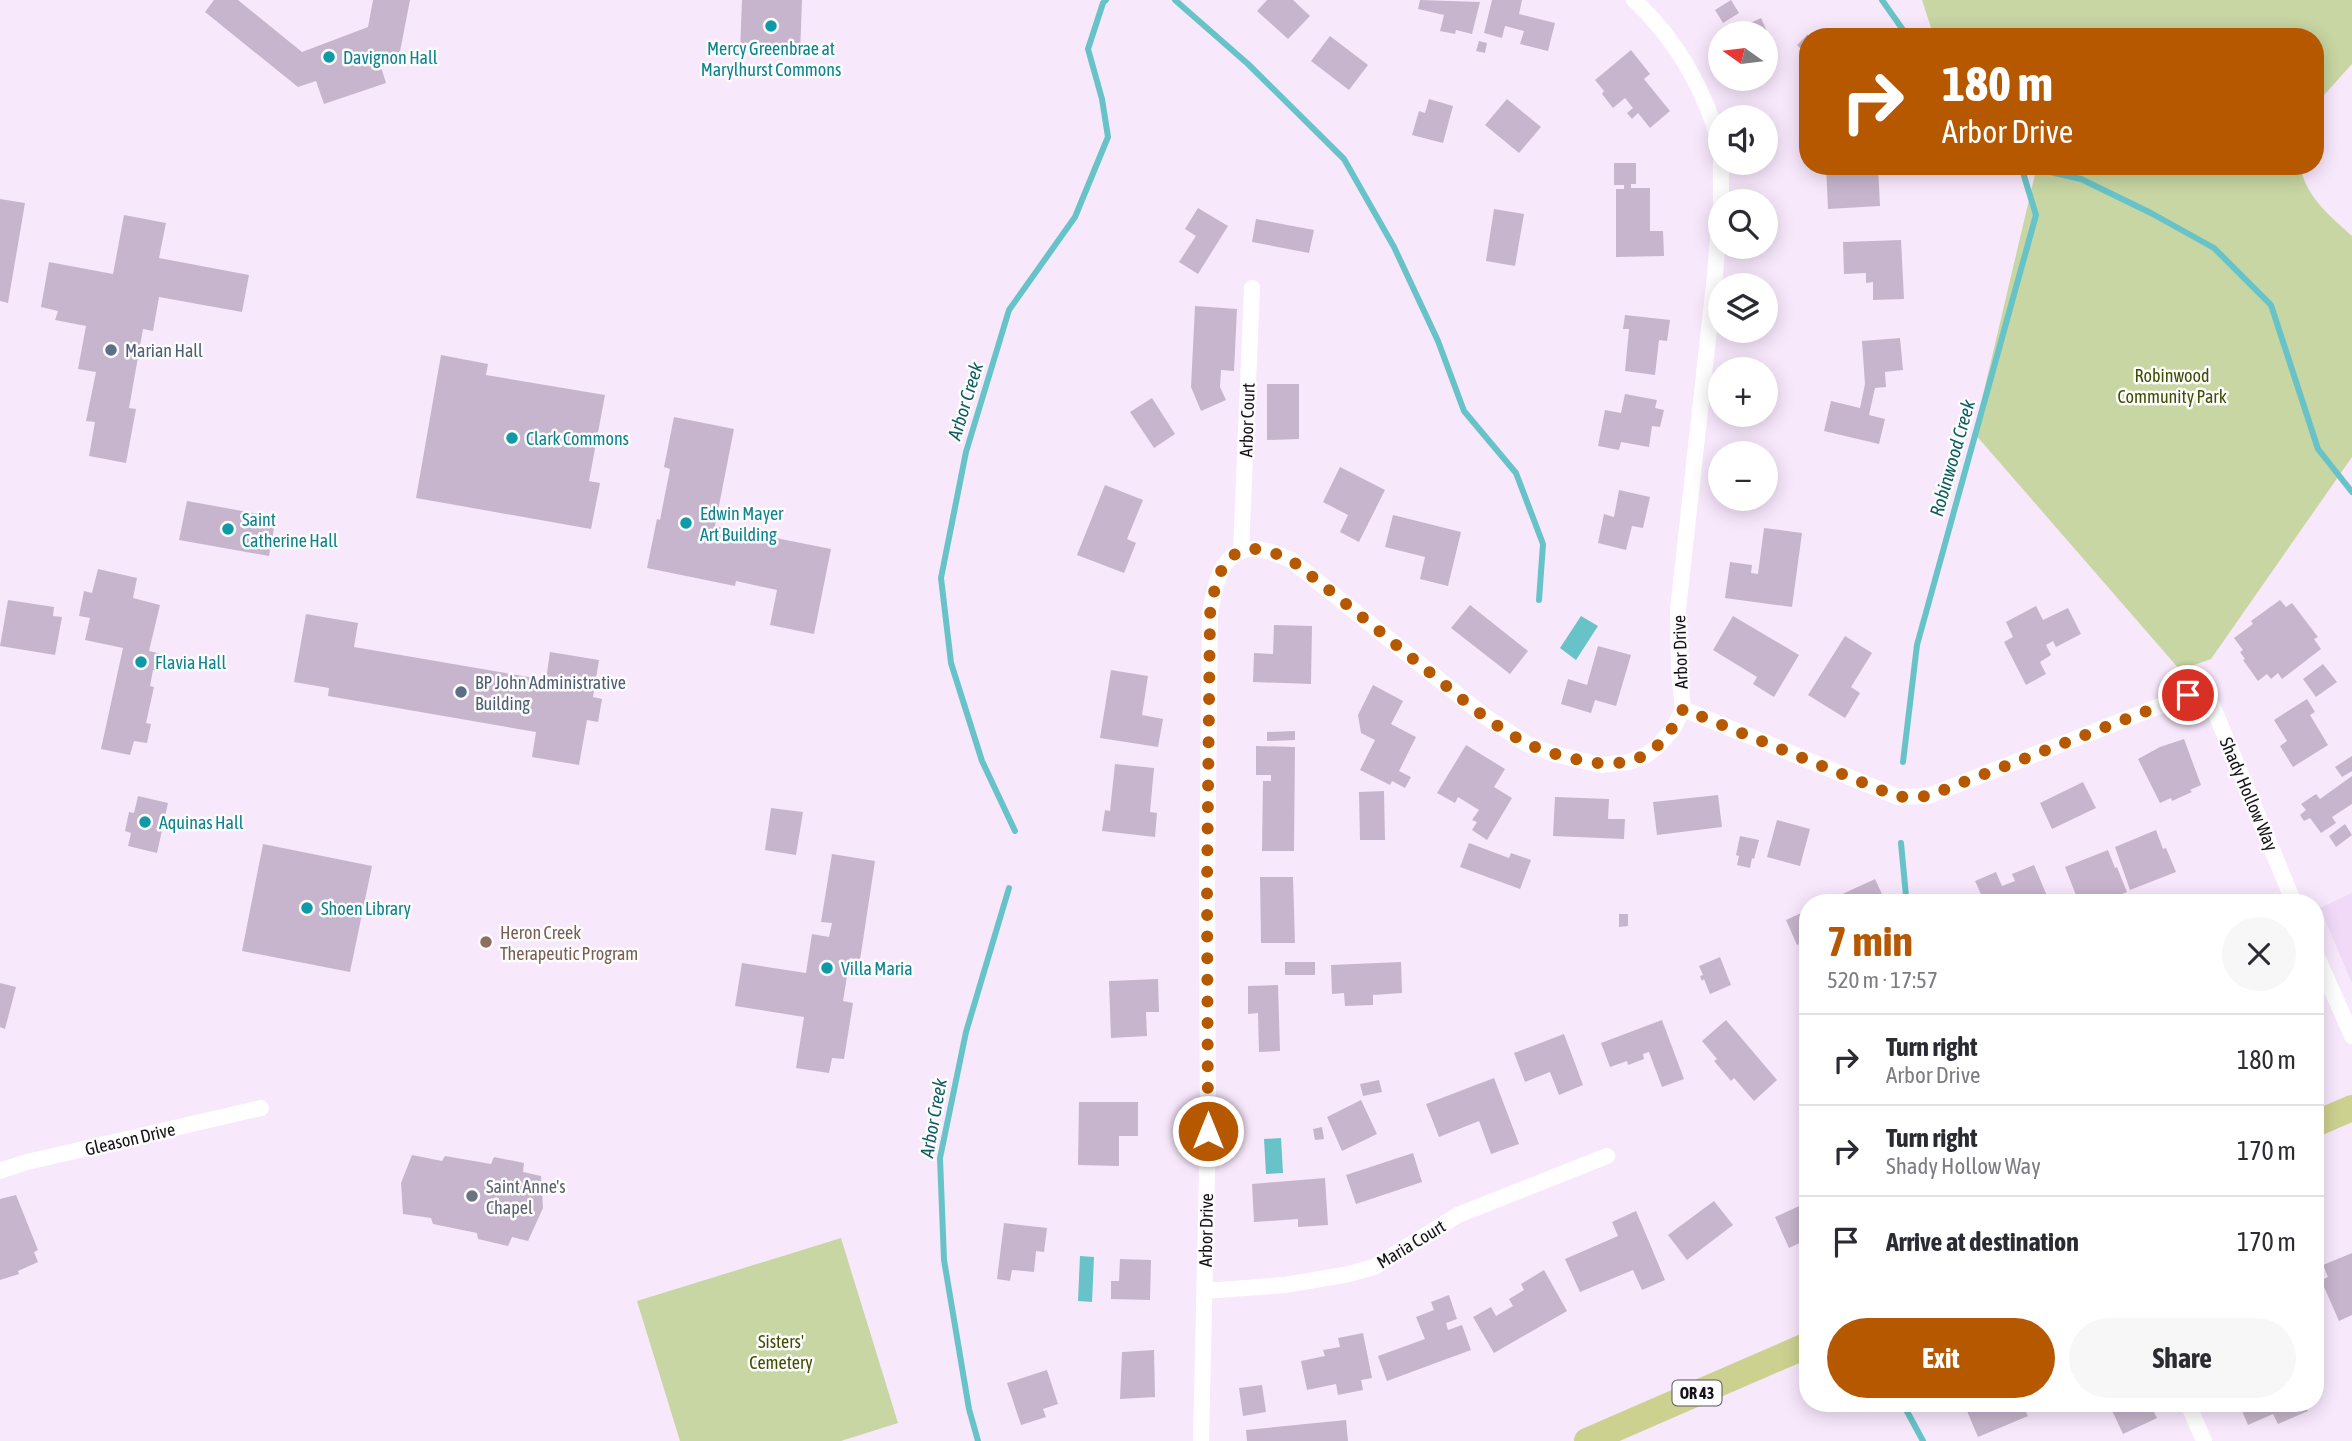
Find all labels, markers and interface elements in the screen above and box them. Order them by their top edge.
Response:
marker: Mercy Greenbrae at Marylhurst Commons [763,18,779,34]
north arrow [1708,21,1778,91]
map controls [1708,21,1778,511]
place label: Mercy Greenbrae at Marylhurst Commons [701,38,841,80]
place label: Davignon Hall [343,47,438,68]
marker: Davignon Hall [321,49,337,65]
text: 180 m [1942,55,2053,111]
icon: right [1827,56,1918,147]
button: sound [1708,105,1778,175]
text: Arbor Drive [1942,113,2073,150]
button: search [1708,189,1778,259]
button: layers [1708,273,1778,343]
place label: Marian Hall [125,340,203,361]
marker: Marian Hall [103,342,119,358]
button: + [1708,357,1778,427]
water label: Arbor Creek [943,359,987,443]
park label: Robinwood Community Park [2117,365,2227,407]
street label: Arbor Court [1235,382,1259,458]
water label: Robinwood Creek [1925,396,1979,519]
place label: Clark Commons [526,428,629,449]
marker: Clark Commons [504,430,520,446]
button: − [1708,441,1778,511]
place label: Edwin Mayer Art Building [700,503,784,545]
place label: Saint Catherine Hall [242,509,338,551]
marker: Edwin Mayer Art Building [678,515,694,531]
marker: Saint Catherine Hall [220,521,236,537]
street label: Arbor Drive [1668,615,1692,689]
place label: Flavia Hall [155,652,226,673]
marker: Flavia Hall [133,654,149,670]
pin [2158,665,2218,725]
place label: BP John Administrative Building [475,672,626,714]
icon: arrive [2169,676,2207,714]
marker: BP John Administrative Building [453,684,469,700]
street label: Shady Hollow Way [2216,734,2282,854]
place label: Aquinas Hall [159,812,244,833]
marker: Aquinas Hall [137,814,153,830]
place label: Shoen Library [321,898,411,919]
marker: Shoen Library [299,900,315,916]
text: 7 min [1827,917,1913,965]
button: close [2222,917,2296,991]
place label: Heron Creek Therapeutic Program [500,922,638,964]
marker: Heron Creek Therapeutic Program [478,934,494,950]
place label: Villa Maria [841,958,913,979]
marker: Villa Maria [819,960,835,976]
text: 520 m · 17:57 [1827,967,1938,993]
text: Turn right [1886,1032,1977,1062]
icon: right [1827,1041,1865,1079]
text: 180 m [2237,1045,2296,1075]
text: Arbor Drive [1886,1062,1980,1088]
water label: Arbor Creek [915,1076,951,1160]
position arrow [1171,1094,1245,1168]
street label: Gleason Drive [83,1118,177,1160]
text: Turn right [1886,1123,1977,1153]
icon: right [1827,1132,1865,1170]
text: 170 m [2237,1136,2296,1166]
text: Shady Hollow Way [1886,1153,2041,1179]
place label: Saint Anne's Chapel [486,1176,566,1218]
marker: Saint Anne's Chapel [464,1188,480,1204]
street label: Arbor Drive [1195,1193,1217,1267]
street label: Maria Court [1373,1215,1449,1273]
icon: arrive [1827,1223,1865,1261]
text: Arrive at destination [1886,1227,2079,1257]
text: 170 m [2237,1227,2296,1257]
button: Exit [1827,1318,2055,1398]
button: Share [2069,1318,2296,1398]
park label: Sisters' Cemetery [749,1331,813,1373]
road number: OR 43 [1672,1380,1722,1406]

